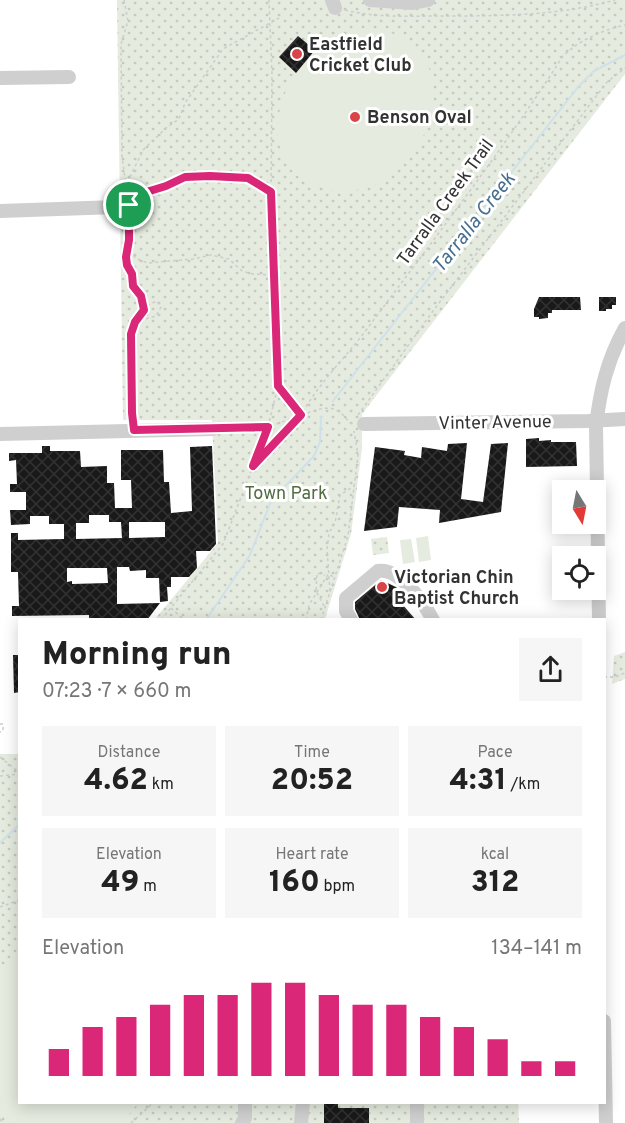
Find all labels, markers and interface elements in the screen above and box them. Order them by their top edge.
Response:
place label: Eastfield Cricket Club [309,34,412,78]
marker: Eastfield Cricket Club [290,47,304,61]
place label: Benson Oval [367,107,472,130]
marker: Benson Oval [348,110,362,124]
street label: Tarralla Creek Trail [392,135,498,269]
water label: Tarralla Creek [426,167,520,277]
pin [103,179,154,230]
icon: arrive [112,188,145,221]
street label: Vinter Avenue [438,411,552,436]
north arrow [552,480,606,534]
map controls [552,480,606,600]
park label: Town Park [244,483,328,506]
button: locate [552,546,606,600]
place label: Victorian Chin Baptist Church [394,567,519,611]
marker: Victorian Chin Baptist Church [375,580,389,594]
text: Morning run [42,635,232,677]
button: share [519,638,582,701]
text: 07:23 · 7 × 660 m [42,679,192,705]
text: Distance [98,743,160,763]
text: Time [294,743,330,763]
text: Pace [477,743,513,763]
text: 4.62 [84,763,148,800]
text: 20:52 [271,763,353,800]
text: 4:31 [450,763,507,800]
text: km [148,775,174,795]
text: /km [507,775,540,795]
text: Elevation [96,845,162,865]
text: Heart rate [275,845,349,865]
text: kcal [481,845,509,865]
text: 49 [101,865,139,902]
text: 160 [269,865,320,902]
text: 312 [471,865,519,902]
text: m [139,877,157,897]
text: bpm [320,877,355,897]
text: Elevation [42,936,124,962]
text: 134–141 m [491,936,582,962]

